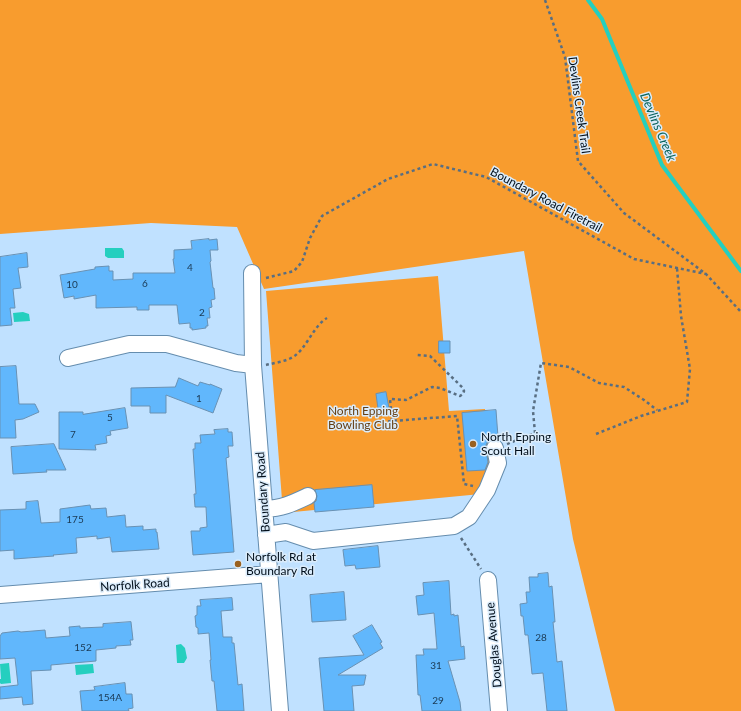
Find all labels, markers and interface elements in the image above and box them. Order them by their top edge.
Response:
street label: Devlins Creek Trail [565,56,593,154]
water label: Devlins Creek [636,90,680,164]
street label: Boundary Road Firetrail [488,164,604,236]
house number: 4 [187,262,193,274]
house number: 6 [142,278,148,290]
house number: 10 [66,279,78,291]
house number: 2 [199,307,205,319]
house number: 1 [196,393,202,405]
park label: North Epping Bowling Club [328,404,398,432]
house number: 5 [107,412,113,424]
house number: 7 [70,429,76,441]
place label: North Epping Scout Hall [481,430,551,458]
marker: North Epping Scout Hall [468,439,478,449]
street label: Boundary Road [253,451,273,533]
house number: 175 [66,514,84,526]
place label: Norfolk Rd at Boundary Rd [246,550,316,578]
marker: Norfolk Rd at Boundary Rd [233,559,243,569]
street label: Norfolk Road [100,575,170,595]
street label: Douglas Avenue [483,602,505,688]
house number: 28 [535,632,547,644]
house number: 152 [74,642,92,654]
house number: 31 [430,660,442,672]
house number: 154A [98,692,122,704]
house number: 29 [432,695,444,707]

